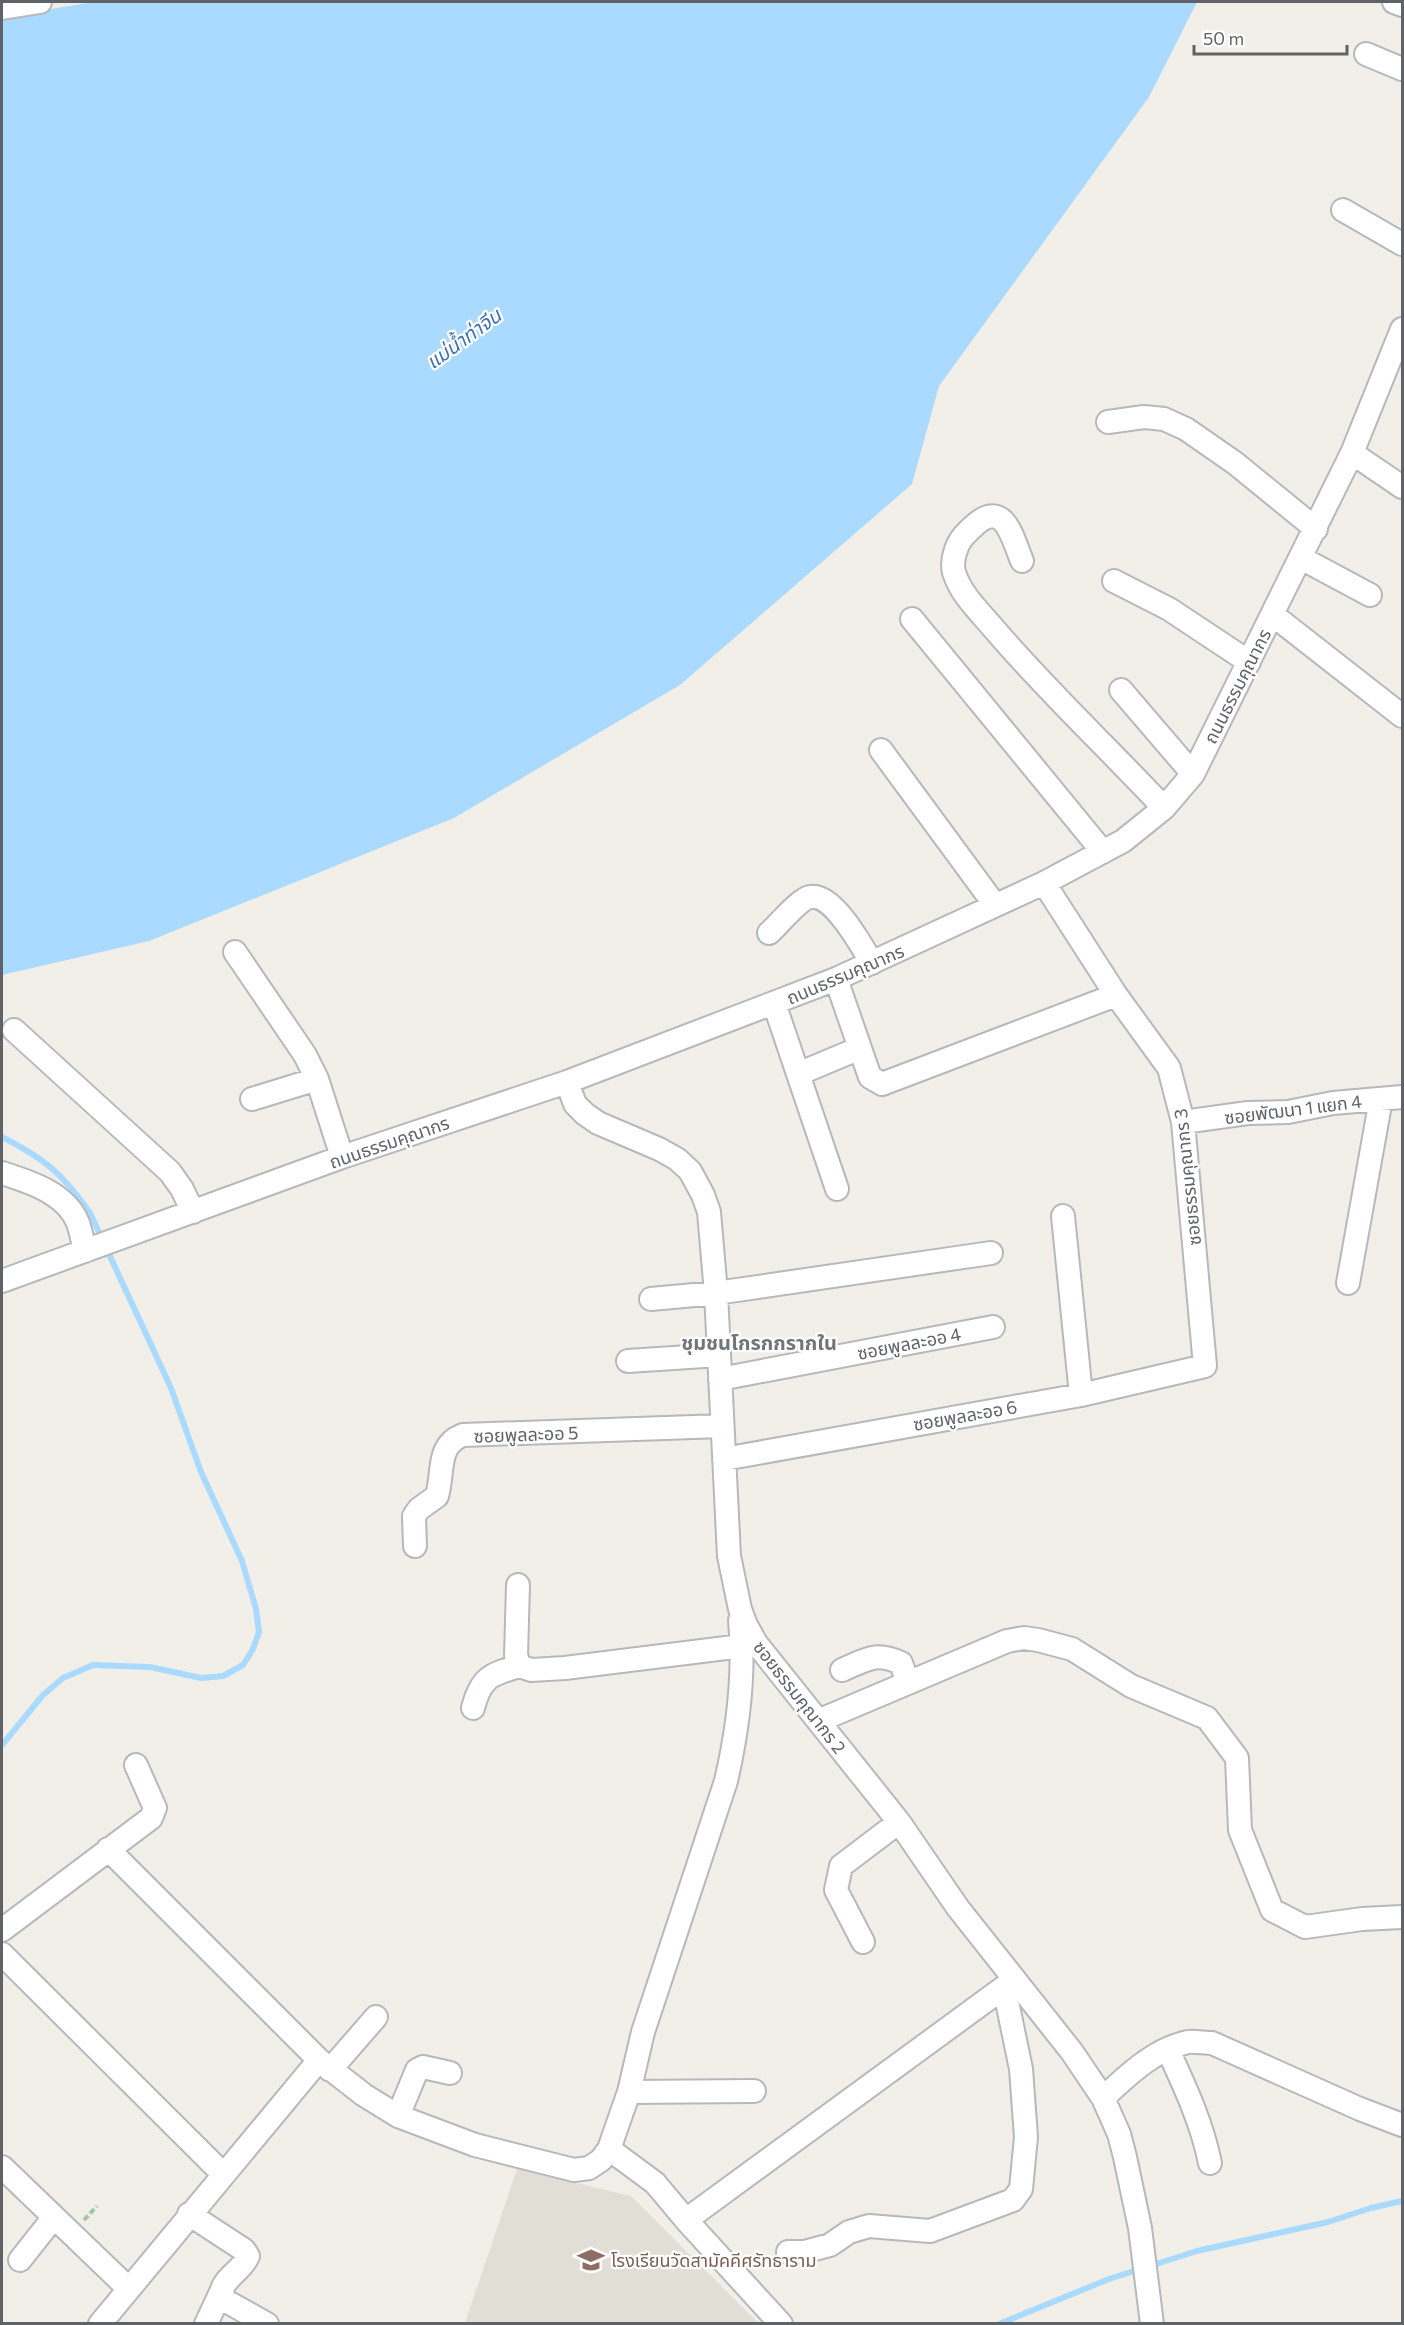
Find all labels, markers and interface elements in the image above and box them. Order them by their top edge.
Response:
scale bar [1194,18,1347,56]
text: 50 m [1203,27,1244,49]
water label: แม่น้ำท่าจีน [420,301,507,373]
street label: ถนนธรรมคุณากร [1199,625,1276,747]
street label: ถนนธรรมคุณากร [783,939,908,1010]
street label: ซอยพัฒนา 1 แยก 4 [1223,1090,1363,1128]
street label: ซอยธรรมคุณากร 3 [1169,1107,1206,1247]
street label: ถนนธรรมคุณากร [326,1111,452,1174]
street label: ซอยพูลละออ 4 [855,1322,963,1366]
district label: ชุมชนโกรกกรากใน [681,1330,837,1355]
street label: ซอยพูลละออ 6 [911,1395,1019,1437]
street label: ซอยพูลละออ 5 [473,1421,579,1449]
street label: ซอยธรรมคุณากร 2 [748,1636,851,1758]
school or university icon: โรงเรียนวัดสามัคคีศรัทธาราม [576,2245,606,2275]
place label: โรงเรียนวัดสามัคคีศรัทธาราม [611,2249,816,2271]

